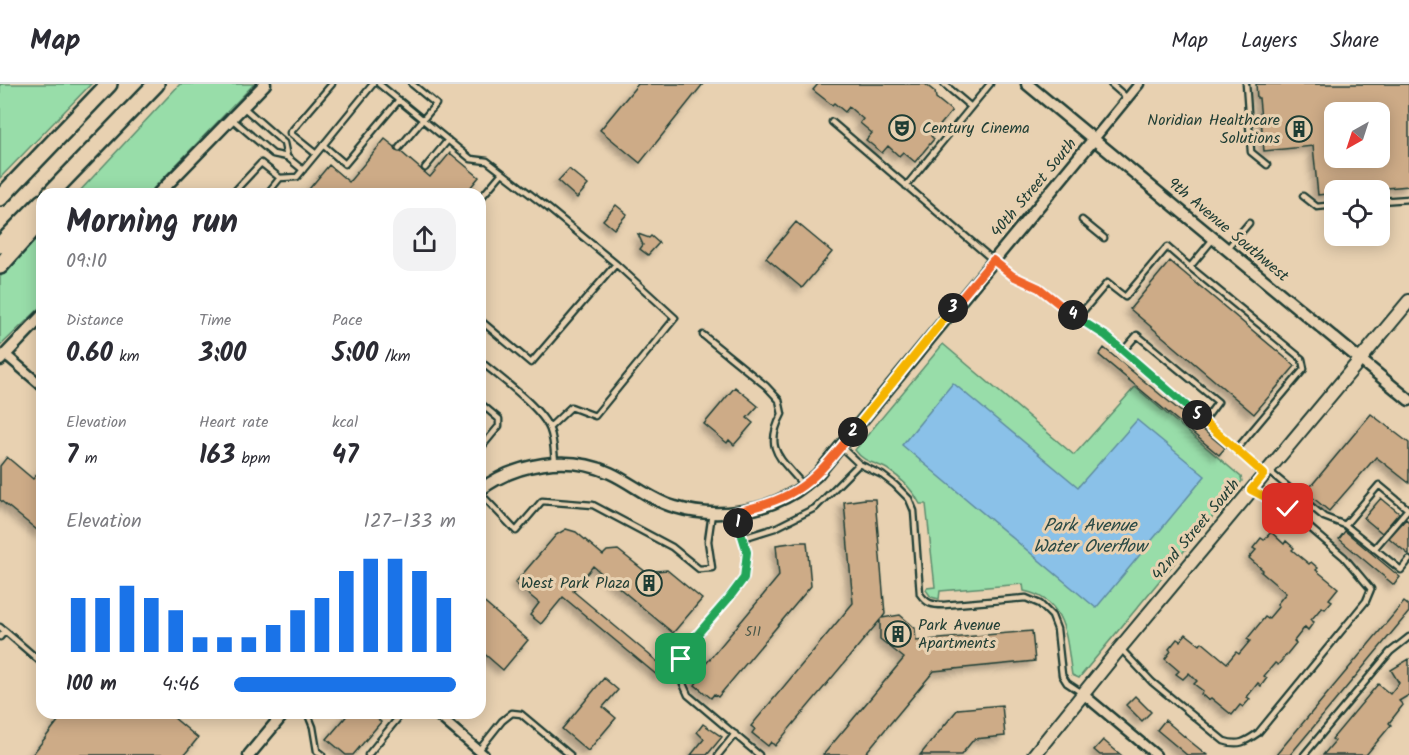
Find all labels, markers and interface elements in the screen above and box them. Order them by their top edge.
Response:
text: Map [30,19,81,64]
text: Map [1171,25,1208,58]
text: Layers [1241,25,1297,58]
text: Share [1330,25,1379,58]
north arrow [1324,102,1390,168]
map controls [1324,102,1390,246]
place label: Noridian Healthcare Solutions [1147,108,1280,151]
theatre icon: Century Cinema [887,113,917,143]
building icon: Noridian Healthcare Solutions [1284,114,1314,144]
place label: Century Cinema [922,116,1030,141]
street label: 40th Street South [985,133,1083,243]
street label: 9th Avenue Southwest [1162,172,1295,289]
button: locate [1324,180,1390,246]
text: Morning run [66,197,238,250]
button: share [393,208,456,271]
text: 09:10 [66,246,107,278]
pin: 3 [938,293,968,323]
text: 3 [949,295,957,320]
pin: 4 [1058,300,1088,330]
text: 4 [1069,302,1077,327]
text: Distance [66,308,124,333]
text: Time [199,308,231,333]
text: Pace [332,308,363,333]
text: 0.60 [66,333,113,375]
text: 3:00 [199,333,246,375]
text: 5:00 [332,333,378,375]
text: km [113,344,140,369]
text: /km [378,344,411,369]
pin: 5 [1182,400,1212,430]
text: 5 [1193,402,1201,427]
text: Elevation [66,410,127,435]
text: Heart rate [199,410,269,435]
text: kcal [332,410,358,435]
pin: 2 [838,417,868,447]
text: 2 [848,419,858,444]
text: 7 [66,435,78,477]
text: 163 [199,435,235,477]
text: 47 [332,435,358,477]
text: m [78,446,97,471]
text: bpm [235,446,270,471]
street label: 42nd Street South [1146,474,1246,586]
pin [1262,483,1313,534]
icon: check [1271,492,1304,525]
text: Elevation [66,506,142,538]
text: 127–133 m [364,506,456,538]
pin: 1 [723,508,753,538]
text: 1 [736,510,740,535]
water label: Park Avenue Water Overflow [1033,512,1150,562]
building icon: West Park Plaza [634,568,664,598]
place label: West Park Plaza [521,571,630,596]
place label: Park Avenue Apartments [918,613,1001,656]
building icon: Park Avenue Apartments [883,619,913,649]
house number: 511 [745,621,761,643]
pin [655,633,706,684]
icon: arrive [664,642,697,675]
text: 100 m [66,669,117,701]
text: 4:46 [162,669,200,701]

